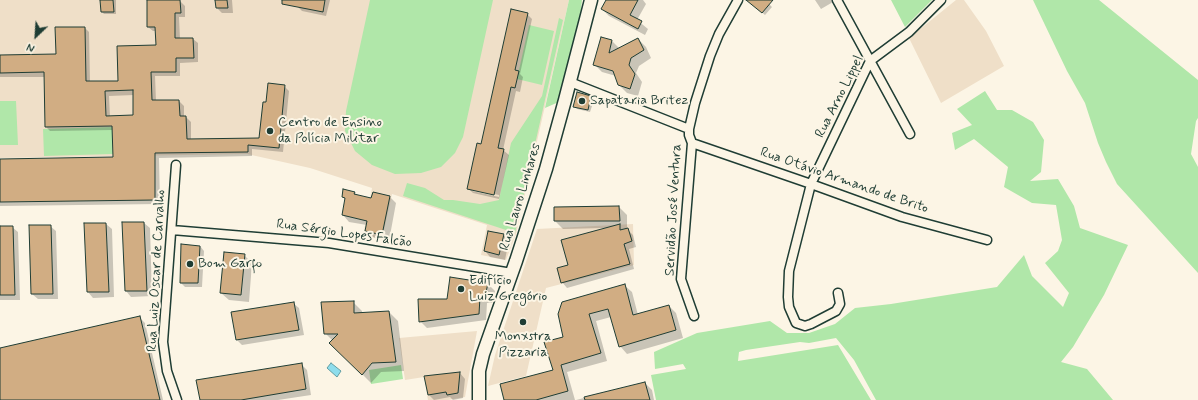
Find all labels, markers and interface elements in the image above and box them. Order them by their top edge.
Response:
north arrow [16,16,56,56]
text: N [25,39,37,55]
street label: Rua Arno Lippel [812,53,868,141]
place label: Sapataria Britez [590,93,688,109]
marker: Sapataria Britez [577,96,587,106]
place label: Centro de Ensino da Polícia Militar [278,115,382,148]
marker: Centro de Ensino da Polícia Militar [265,126,275,136]
street label: Rua Lauro Linhares [497,141,545,253]
street label: Servidão José Ventura [662,143,686,277]
street label: Rua Otávio Armando de Brito [758,144,930,218]
street label: Rua Luiz Oscar de Carvalho [144,189,170,353]
street label: Rua Sérgio Lopes Falcão [275,216,413,252]
place label: Bom Garfo [198,256,262,272]
marker: Bom Garfo [185,259,195,269]
place label: Edifício Luiz Gregório [469,273,547,306]
marker: Edifício Luiz Gregório [456,284,466,294]
marker: Monxstra Pizzaria [518,317,528,327]
place label: Monxstra Pizzaria [495,329,551,362]

